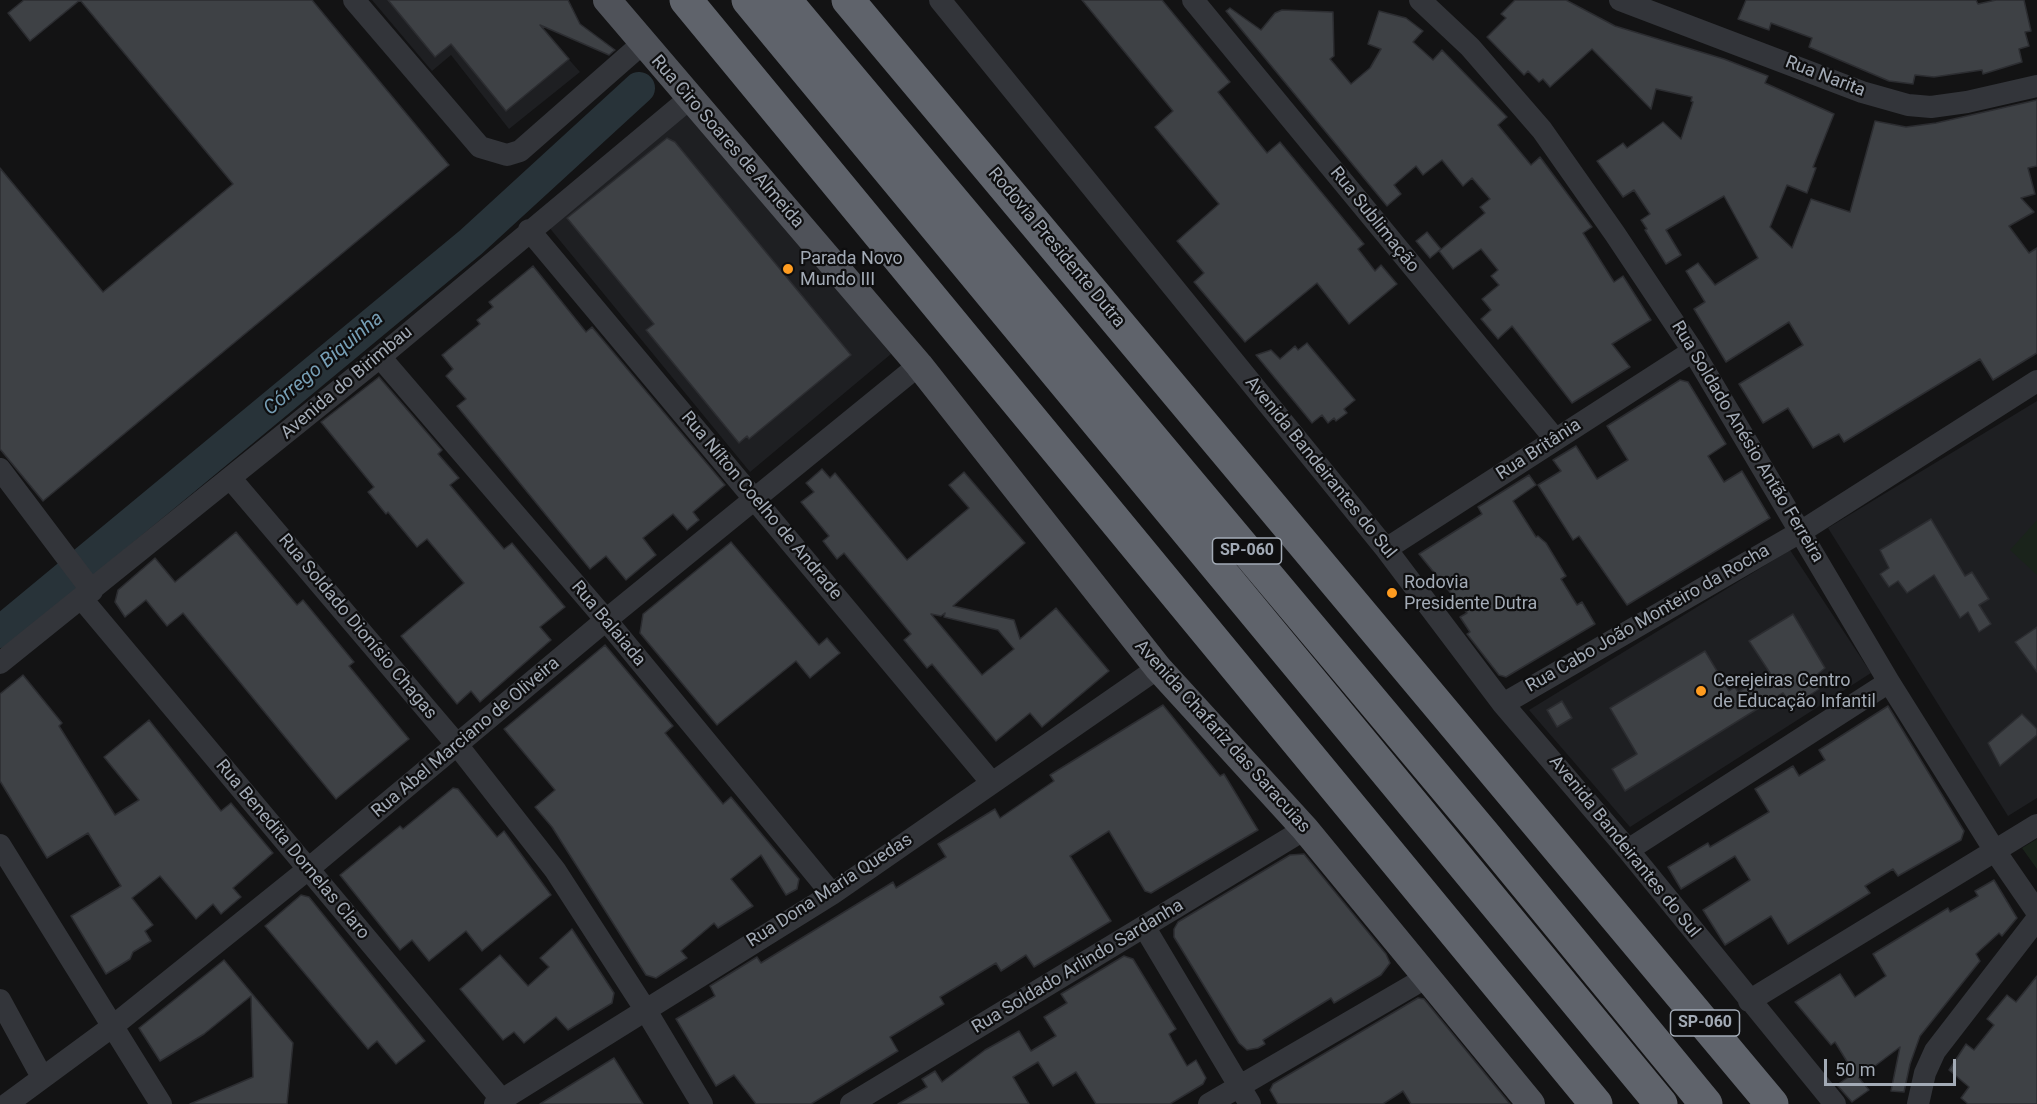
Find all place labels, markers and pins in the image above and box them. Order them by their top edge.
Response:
place label: Parada Novo Mundo III [800,248,903,290]
marker: Parada Novo Mundo III [781,262,795,276]
place label: Rodovia Presidente Dutra [1404,572,1537,614]
marker: Rodovia Presidente Dutra [1385,586,1399,600]
place label: Cerejeiras Centro de Educação Infantil [1713,670,1876,712]
marker: Cerejeiras Centro de Educação Infantil [1694,684,1708,698]

